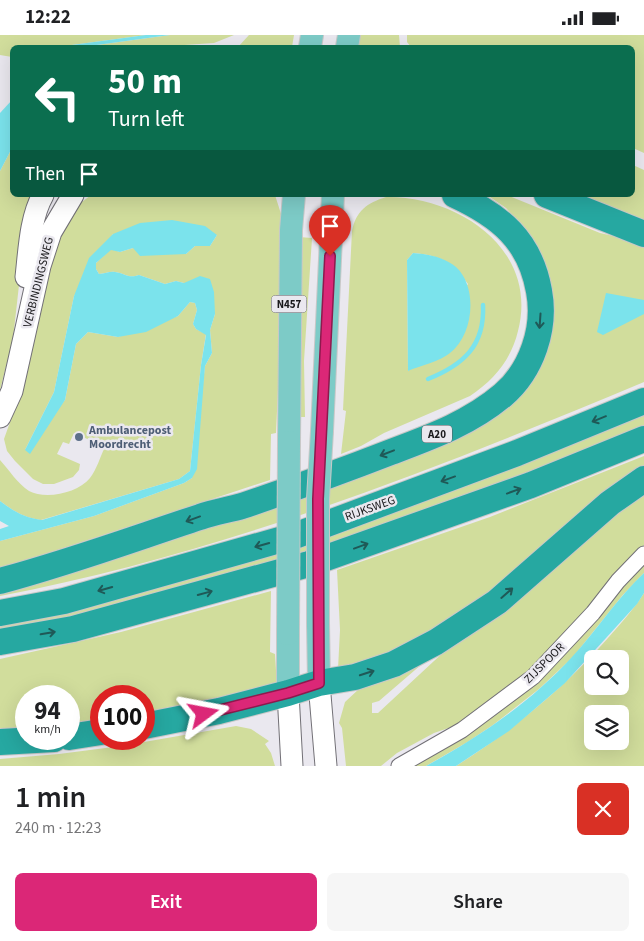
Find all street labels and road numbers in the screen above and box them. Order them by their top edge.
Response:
street label: VERBINDINGSWEG [19,235,58,329]
road number: N457 [272,295,306,313]
road number: A20 [422,425,452,443]
street label: RIJKSWEG [343,492,398,525]
street label: ZIJSPOOR [520,639,569,688]

